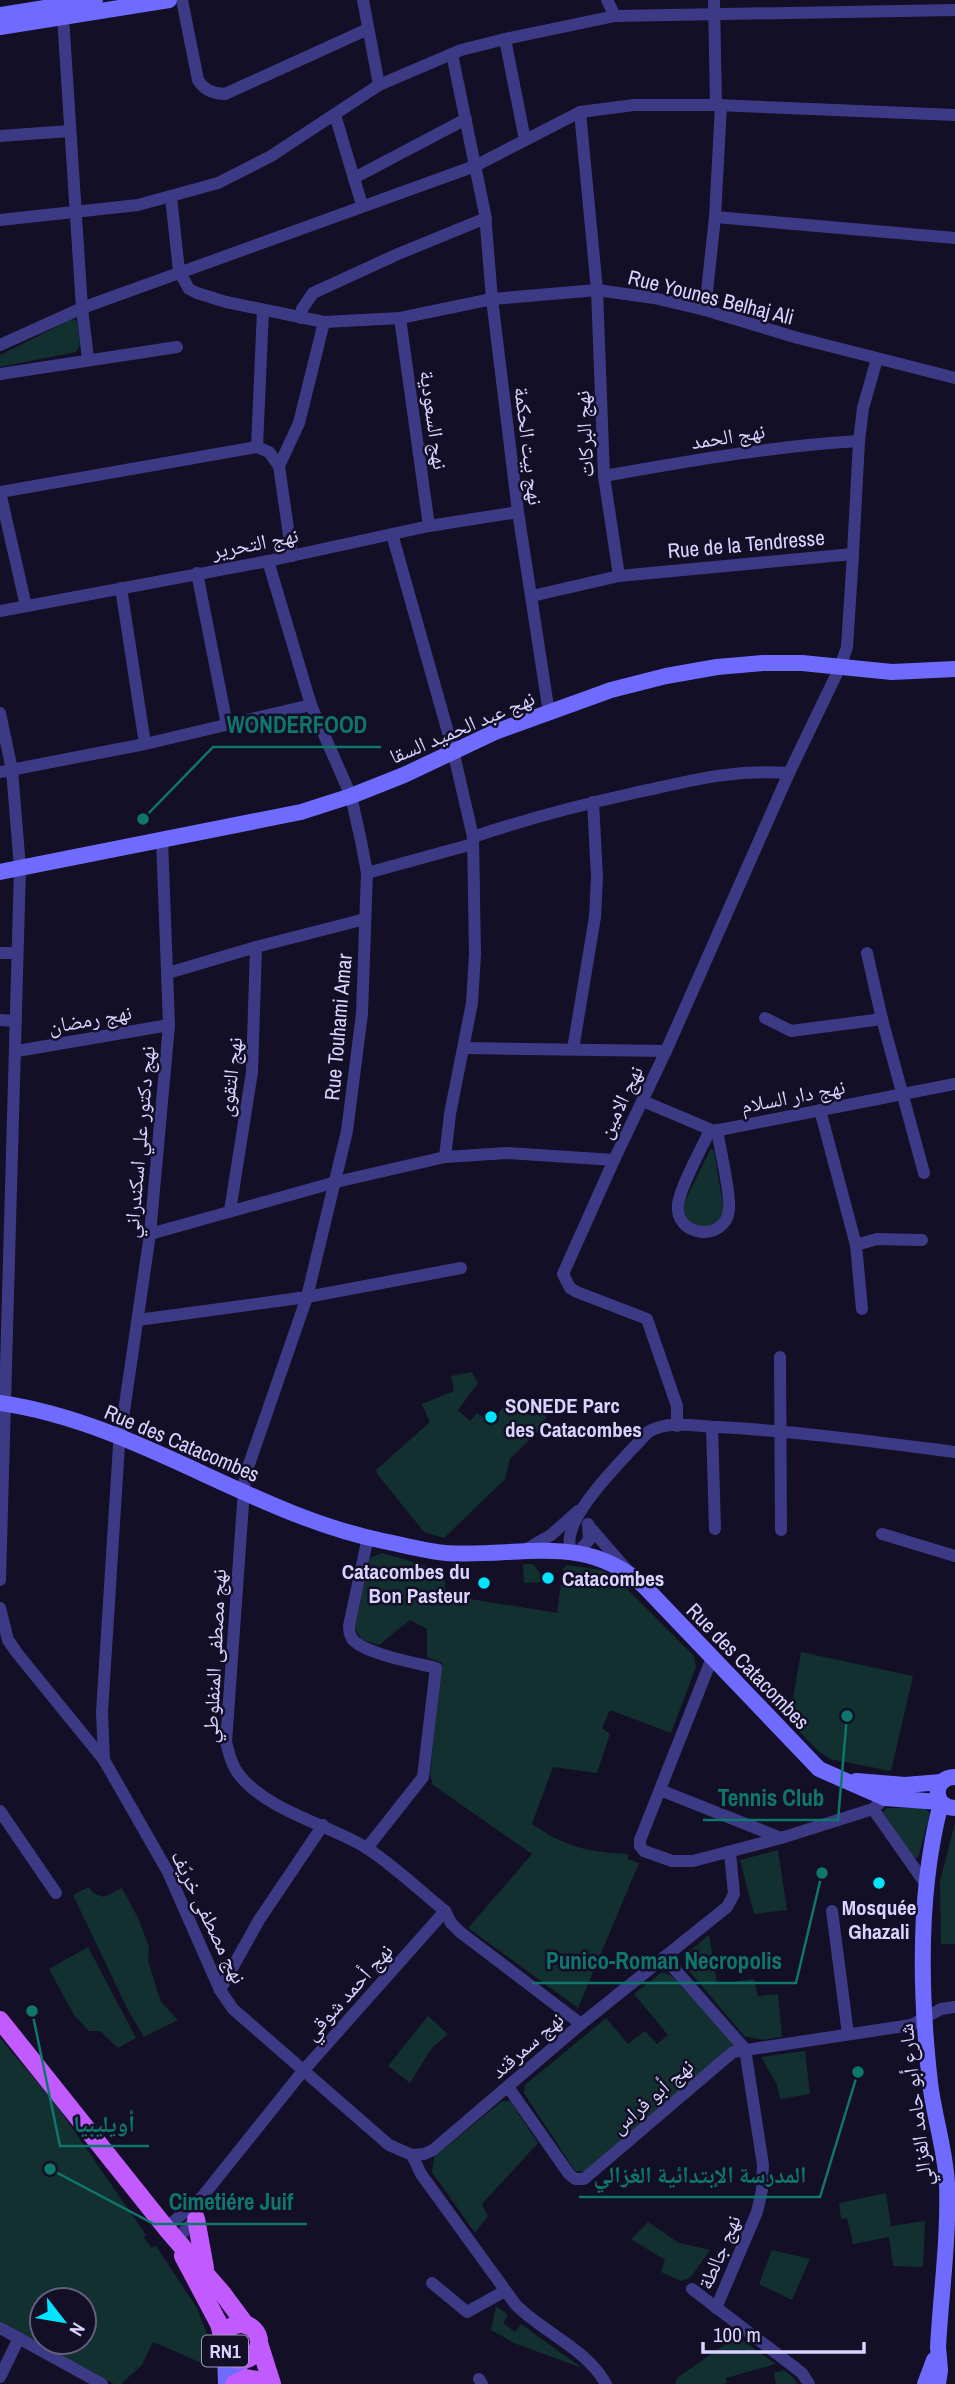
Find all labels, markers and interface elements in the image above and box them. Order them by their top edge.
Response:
street label: Rue Younes Belhaj Ali [625,262,797,332]
street label: نهج السعودية [413,369,455,471]
street label: نهج بيت الحكمة [507,385,551,507]
street label: نهج البركات [567,390,601,478]
street label: نهج الحمد [689,416,767,456]
street label: نهج التحرير [208,520,301,566]
street label: Rue de la Tendresse [666,523,826,565]
street label: نهج عبد الحميد السقا [385,683,539,771]
callout: WONDERFOOD [213,703,381,747]
text: WONDERFOOD [227,709,367,740]
street label: Rue Touhami Amar [317,952,359,1102]
street label: نهج رمضان [46,997,134,1041]
street label: نهج التقوى [211,1035,249,1119]
street label: نهج دكتور علي اسكندراني [116,1045,164,1240]
street label: نهج الامين [590,1061,650,1143]
street label: نهج دار السلام [738,1072,848,1120]
place label: SONEDE Parc des Catacombes [505,1391,642,1444]
street label: Rue des Catacombes [100,1397,264,1489]
marker: SONEDE Parc des Catacombes [483,1409,499,1425]
place label: Catacombes du Bon Pasteur [342,1557,470,1610]
place label: Catacombes [562,1564,664,1593]
street label: نهج مصطفى المنفلوطي [195,1568,235,1744]
marker: Catacombes [540,1570,556,1586]
marker: Catacombes du Bon Pasteur [476,1575,492,1591]
street label: Rue des Catacombes [680,1596,816,1736]
callout: Tennis Club [703,1776,838,1820]
text: Tennis Club [718,1782,824,1813]
street label: نهج مصطفى خريّف [164,1845,254,1989]
marker: Mosquée Ghazali [871,1875,887,1891]
place label: Mosquée Ghazali [842,1893,916,1946]
street label: نهج أحمد شوقي [297,1937,401,2048]
callout: Punico-Roman Necropolis [532,1939,796,1983]
text: Punico-Roman Necropolis [546,1945,782,1976]
street label: نهج سمرقند [484,2005,570,2085]
street label: شارع أبو حامد الغزالي [891,2022,942,2188]
street label: نهج أبو فراس [604,2052,700,2140]
callout: أويليبيا [60,2102,149,2146]
text: أويليبيا [73,2108,135,2139]
callout: المدرسة الإبتدائية الغزالي [579,2153,820,2197]
text: المدرسة الإبتدائية الغزالي [593,2159,807,2194]
callout: Cimetiére Juif [154,2180,307,2224]
text: Cimetiére Juif [169,2186,294,2217]
street label: نهج جالطة [690,2210,748,2294]
north arrow [28,2286,98,2356]
scale bar [703,2310,864,2354]
text: N [64,2318,92,2341]
text: 100 m [713,2320,761,2349]
road number: RN1 [202,2336,248,2366]

